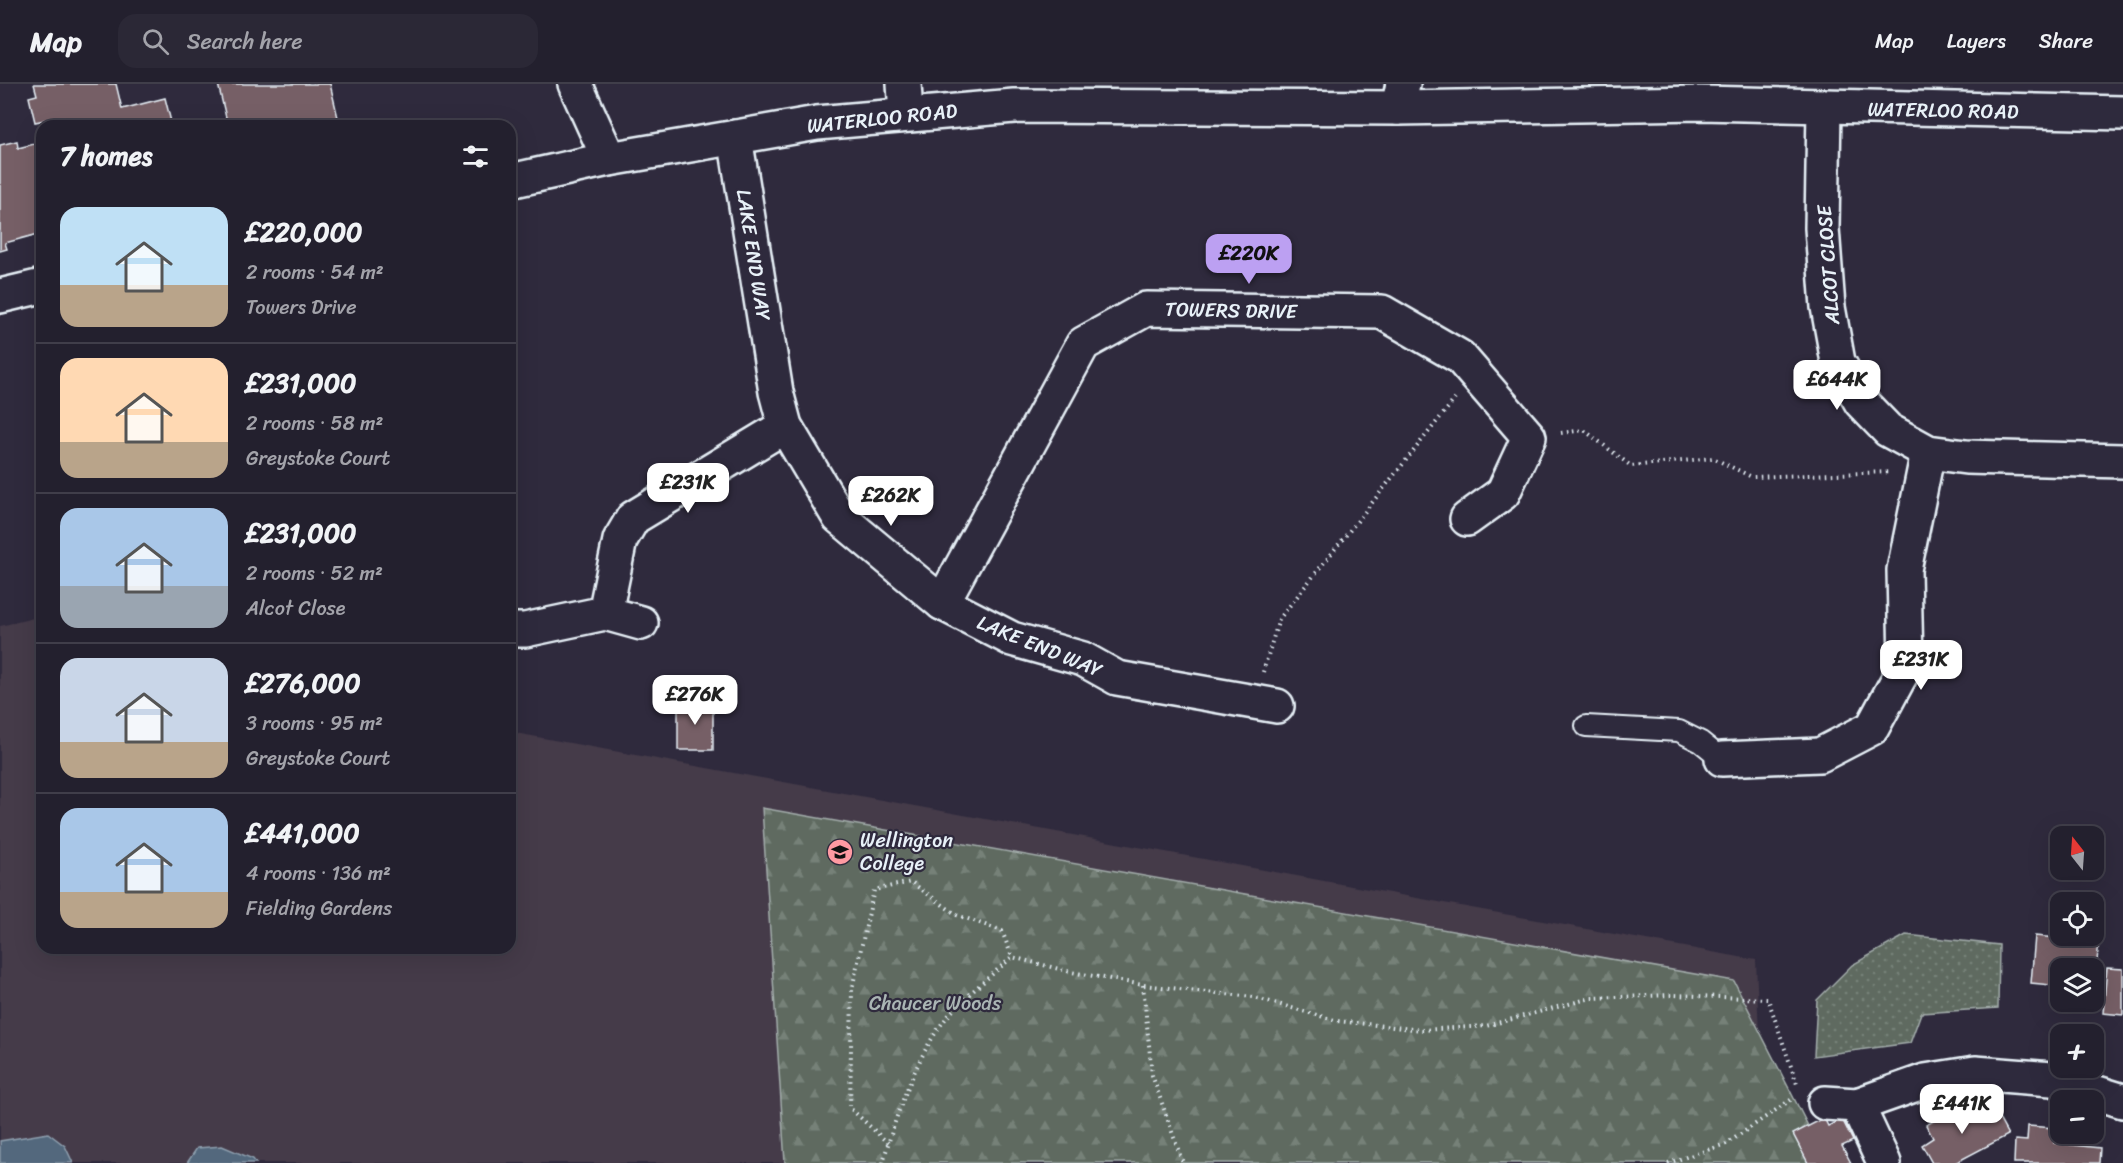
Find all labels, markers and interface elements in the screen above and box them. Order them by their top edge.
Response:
search box [118,14,538,68]
text: Map [30,17,82,66]
text: Search here [187,22,303,61]
text: Map [1875,22,1914,60]
text: Layers [1947,22,2006,60]
text: Share [2039,22,2093,60]
icon: search [139,25,172,58]
street label: WATERLOO ROAD [1867,92,2019,129]
street label: WATERLOO ROAD [805,93,959,144]
text: 7 homes [60,133,152,179]
icon: filters [459,140,492,173]
street label: LAKE END WAY [726,187,781,324]
street label: ALCOT CLOSE [1807,202,1850,327]
text: £220,000 [246,209,363,255]
icon: home [108,231,180,303]
pin: £220K [1207,234,1291,285]
text: £220K [1220,236,1278,271]
text: 2 rooms · 54 m² [246,255,384,290]
text: Towers Drive [246,290,356,325]
street label: TOWERS DRIVE [1165,292,1299,329]
text: £231,000 [246,360,357,406]
pin: £644K [1795,360,1879,411]
text: £644K [1807,362,1867,397]
icon: home [108,382,180,454]
text: 2 rooms · 58 m² [246,406,383,441]
text: Greystoke Court [246,441,390,476]
pin: £231K [646,463,730,514]
text: £231K [661,465,715,500]
pin: £262K [849,476,933,527]
text: £262K [862,478,920,513]
text: £231,000 [246,510,357,556]
icon: home [108,532,180,604]
text: 2 rooms · 52 m² [246,556,383,591]
text: Alcot Close [246,591,345,626]
street label: LAKE END WAY [972,605,1109,688]
pin: £231K [1879,640,1963,691]
text: £231K [1894,642,1948,677]
text: £276,000 [246,660,361,706]
pin: £276K [653,675,737,726]
text: £276K [666,677,724,712]
icon: home [108,682,180,754]
text: 3 rooms · 95 m² [246,706,383,741]
text: Greystoke Court [246,741,390,776]
text: £441,000 [246,810,360,856]
place label: Wellington College [860,823,953,881]
north arrow [2050,826,2104,880]
map controls [2050,826,2104,1144]
icon: home [108,832,180,904]
school or university icon: Wellington College [825,837,855,867]
text: 4 rooms · 136 m² [246,856,391,891]
text: Fielding Gardens [246,891,392,926]
button: locate [2050,892,2104,946]
button: layers [2050,958,2104,1012]
park label: Chaucer Woods [869,986,1002,1021]
button: + [2050,1024,2104,1078]
pin: £441K [1920,1084,2004,1135]
text: £441K [1934,1086,1990,1121]
button: − [2050,1090,2104,1144]

